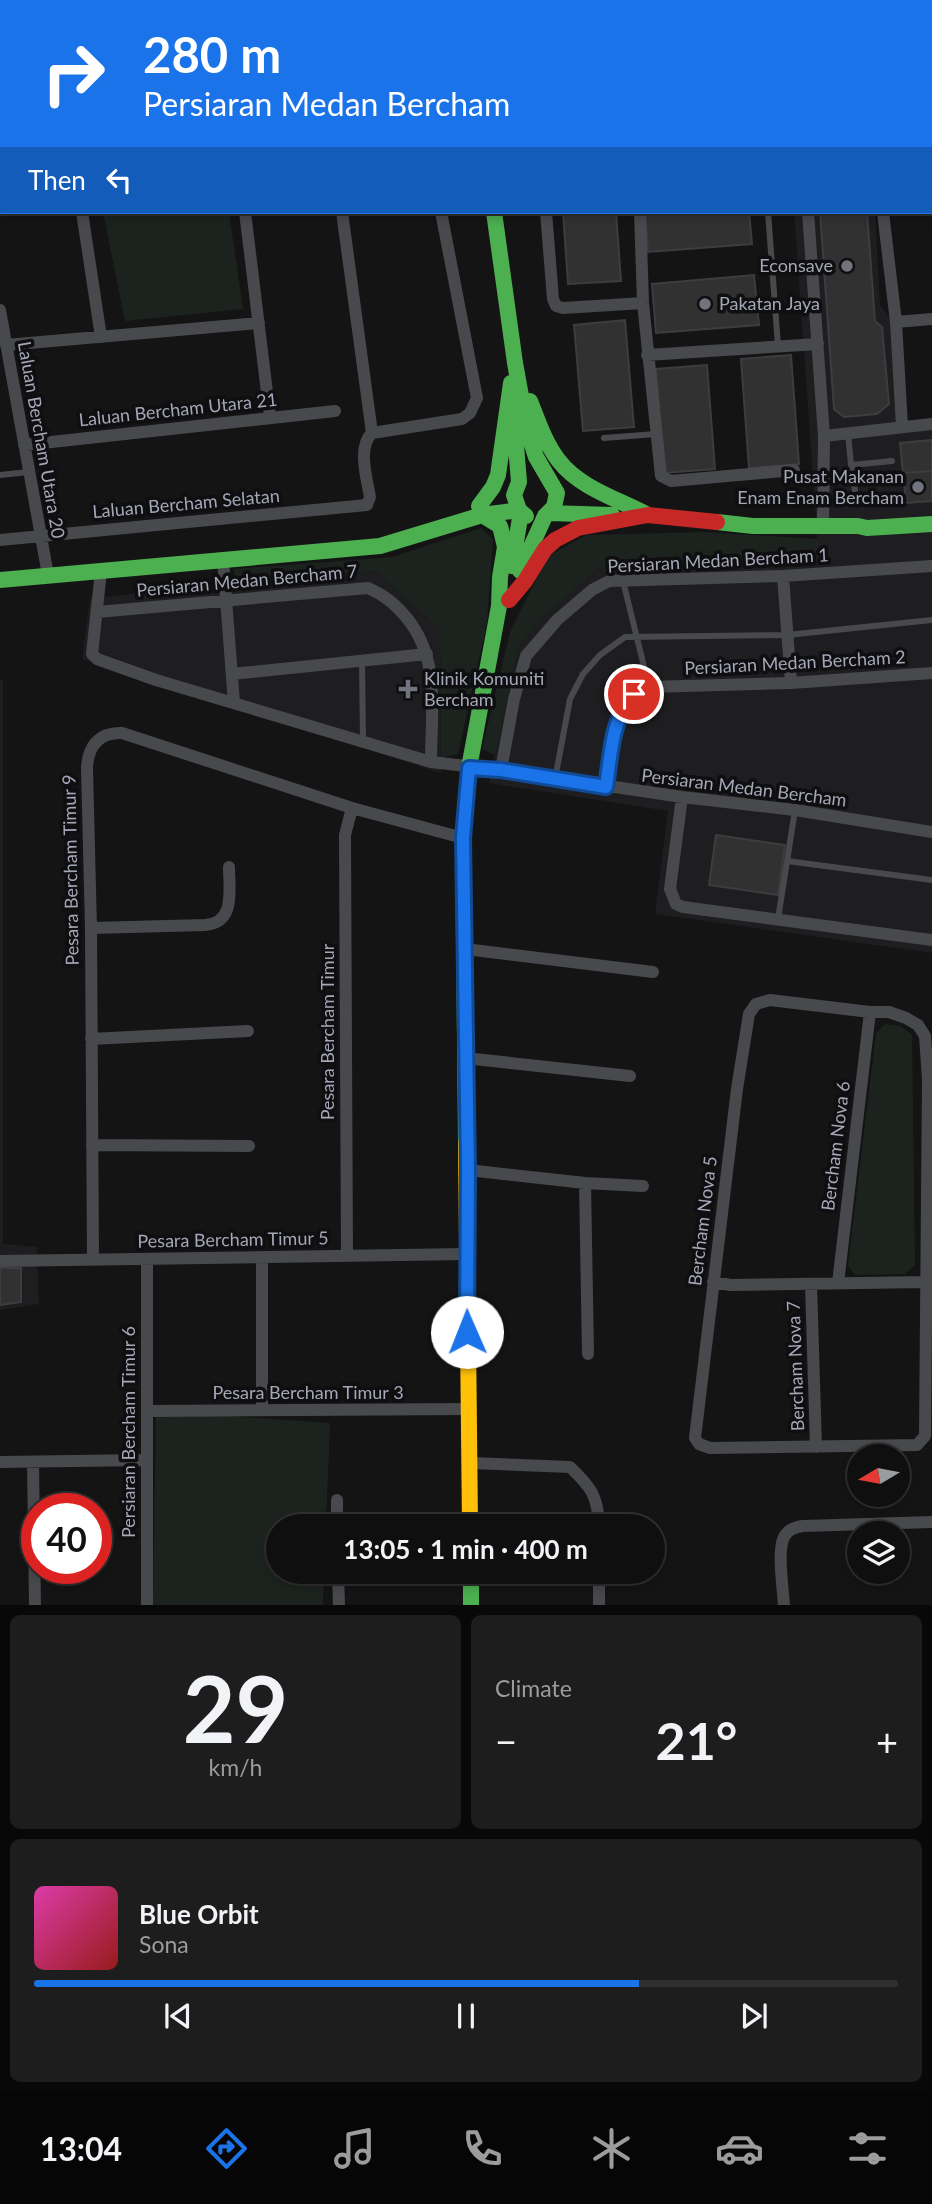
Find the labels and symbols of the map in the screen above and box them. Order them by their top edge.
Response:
place label: Econsave [759,254,833,276]
marker: Econsave [839,258,855,274]
place label: Pakatan Jaya [719,292,820,314]
marker: Pakatan Jaya [697,296,713,312]
street label: Laluan Bercham Utara 20 [14,340,70,540]
street label: Laluan Bercham Utara 21 [78,388,278,430]
place label: Pusat Makanan Enam Enam Bercham [737,465,904,508]
marker: Pusat Makanan Enam Enam Bercham [910,479,926,495]
street label: Laluan Bercham Selatan [91,484,281,522]
street label: Persiaran Medan Bercham 1 [607,543,829,577]
street label: Persiaran Medan Bercham 7 [136,559,358,601]
street label: Persiaran Medan Bercham 2 [684,645,906,679]
pin [604,664,664,724]
place label: Klinik Komuniti Bercham [424,667,544,710]
marker: Klinik Komuniti Bercham [398,679,418,699]
street label: Persiaran Medan Bercham [640,763,848,811]
street label: Pesara Bercham Timur 9 [57,774,83,966]
street label: Pesara Bercham Timur [316,943,338,1120]
street label: Bercham Nova 6 [816,1080,854,1212]
street label: Bercham Nova 5 [683,1155,721,1287]
street label: Pesara Bercham Timur 5 [137,1226,329,1252]
position arrow [430,1295,504,1369]
street label: Bercham Nova 7 [782,1300,808,1432]
street label: Persiaran Bercham Timur 6 [117,1326,139,1538]
street label: Pesara Bercham Timur 3 [212,1381,404,1403]
north arrow [847,1444,910,1507]
speed limit sign: 40 [21,1493,112,1584]

